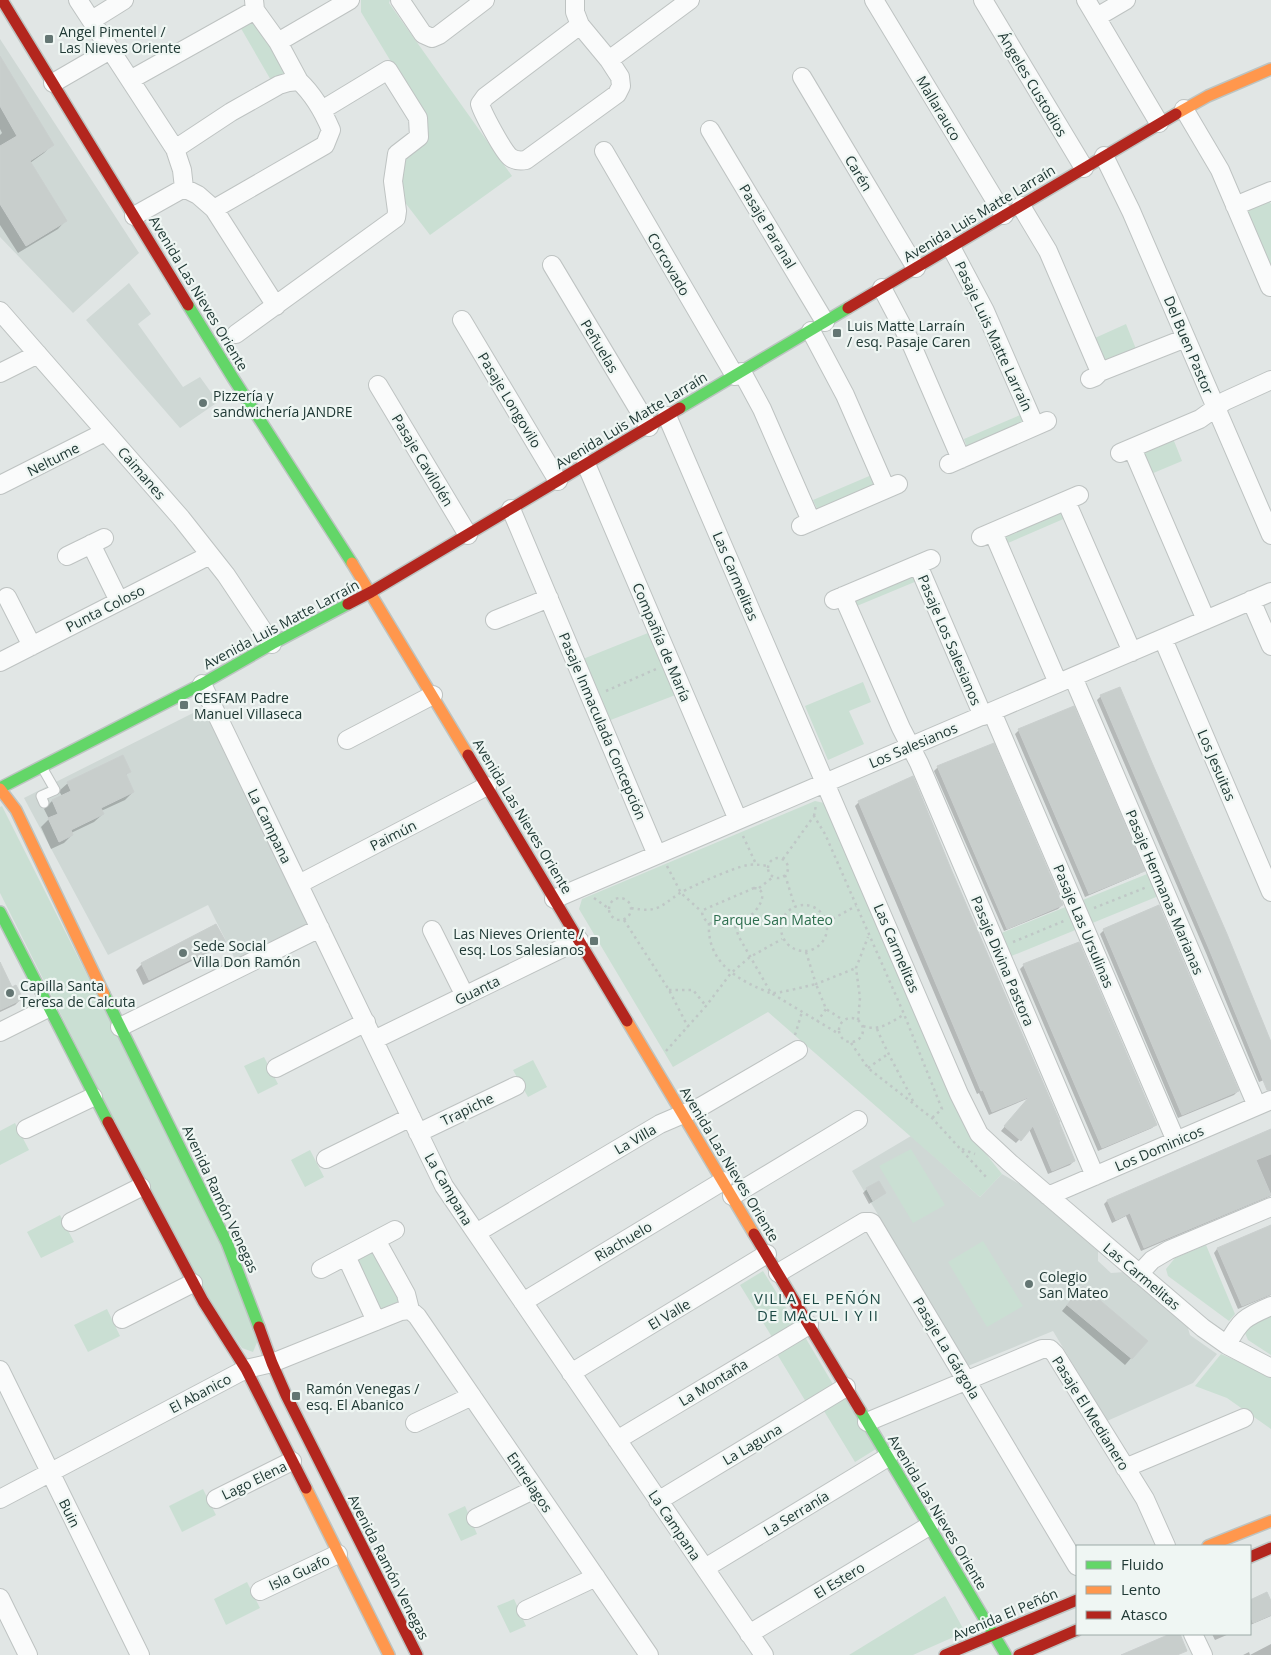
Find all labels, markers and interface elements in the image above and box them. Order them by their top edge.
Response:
place label: Angel Pimentel / Las Nieves Oriente [59,22,181,57]
street label: Ángeles Custodios [994,28,1072,140]
marker: Angel Pimentel / Las Nieves Oriente [43,33,55,45]
street label: Mallarauco [912,72,966,144]
street label: Carén [841,151,877,195]
street label: Avenida Luis Matte Larraín [900,160,1058,266]
street label: Pasaje Paranal [735,180,801,272]
street label: Avenida Las Nieves Oriente [145,212,253,374]
street label: Corcovado [643,229,695,299]
street label: Pasaje Luis Matte Larraín [951,258,1037,414]
street label: Del Buen Pastor [1160,293,1218,397]
street label: Peñuelas [577,316,624,377]
place label: Luis Matte Larraín / esq. Pasaje Caren [847,316,971,351]
marker: Luis Matte Larraín / esq. Pasaje Caren [831,327,843,339]
street label: Pasaje Longovilo [474,349,546,451]
street label: Avenida Luis Matte Larraín [552,367,710,473]
place label: Pizzería y sandwichería JANDRE [213,386,353,421]
marker: Pizzería y sandwichería JANDRE [197,397,209,409]
street label: Pasaje Cavilolén [388,410,458,510]
street label: Neltume [24,438,83,480]
street label: Caimanes [114,443,170,504]
street label: Las Carmelitas [709,529,763,624]
street label: Pasaje Los Salesianos [914,572,986,709]
street label: Avenida Luis Matte Larraín [200,575,362,673]
street label: Punta Coloso [62,580,148,636]
street label: Compañía de María [628,580,696,704]
street label: Pasaje Inmaculada Concepción [555,629,651,823]
place label: CESFAM Padre Manuel Villaseca [194,688,302,723]
marker: CESFAM Padre Manuel Villaseca [178,699,190,711]
street label: Los Salesianos [866,718,961,772]
street label: Los Jesuitas [1193,726,1241,804]
street label: Avenida Las Nieves Oriente [469,735,577,897]
street label: La Campana [244,785,296,867]
street label: Pasaje Hermanas Marianas [1122,807,1209,978]
street label: Paimún [366,815,420,855]
street label: Pasaje Las Ursulinas [1049,861,1119,991]
street label: Pasaje Divina Pastora [967,893,1039,1029]
street label: Las Carmelitas [870,901,924,996]
park label: Parque San Mateo [713,910,833,929]
place label: Las Nieves Oriente / esq. Los Salesianos [453,924,584,959]
marker: Las Nieves Oriente / esq. Los Salesianos [588,935,600,947]
place label: Sede Social Villa Don Ramón [193,936,301,971]
marker: Sede Social Villa Don Ramón [177,947,189,959]
street label: Guanta [451,971,503,1009]
place label: Capilla Santa Teresa de Calcuta [20,976,136,1011]
marker: Capilla Santa Teresa de Calcuta [4,987,16,999]
street label: Avenida Las Nieves Oriente [676,1083,784,1245]
street label: Trapiche [437,1088,497,1130]
street label: La Villa [611,1119,659,1159]
street label: Los Dominicos [1112,1121,1207,1175]
street label: Avenida Ramón Venegas [178,1122,264,1276]
street label: La Campana [421,1149,477,1229]
street label: Riachuelo [591,1216,655,1266]
street label: Las Carmelitas [1099,1238,1185,1314]
place label: Colegio San Mateo [1039,1267,1108,1302]
marker: Colegio San Mateo [1023,1278,1035,1290]
district label: VILLA EL PEÑÓN DE MACUL I Y II [754,1288,882,1325]
street label: El Valle [644,1294,694,1334]
street label: Pasaje La Gárgola [909,1294,985,1402]
street label: Pasaje El Medianero [1048,1352,1134,1474]
street label: La Montaña [675,1354,751,1410]
street label: El Abanico [166,1369,234,1417]
place label: Ramón Venegas / esq. El Abanico [306,1379,420,1414]
marker: Ramón Venegas / esq. El Abanico [290,1390,302,1402]
street label: La Laguna [719,1419,785,1469]
street label: Avenida Las Nieves Oriente [884,1431,992,1593]
street label: Entrelagos [503,1448,557,1516]
street label: Lago Elena [218,1456,290,1504]
street label: La Campana [644,1486,706,1564]
street label: La Serranía [760,1486,832,1540]
street label: Avenida Ramón Venegas [344,1491,434,1643]
street label: Buin [55,1495,85,1531]
legend [1076,1545,1251,1635]
street label: Isla Guafo [265,1550,333,1594]
text: Fluido [1121,1554,1164,1574]
street label: El Estero [810,1557,868,1603]
text: Lento [1121,1579,1161,1599]
street label: Avenida El Peñón [949,1583,1061,1645]
text: Atasco [1121,1604,1168,1624]

